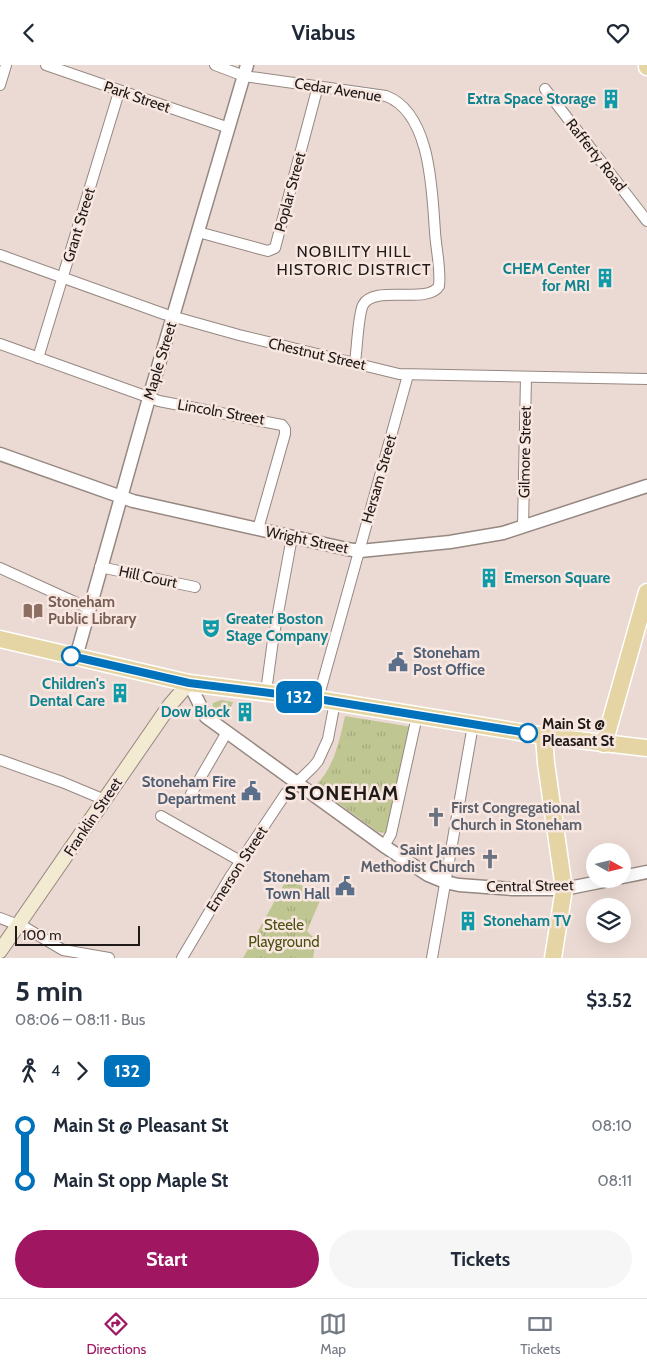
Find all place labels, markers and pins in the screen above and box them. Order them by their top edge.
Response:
building icon: Extra Space Storage [600,88,622,110]
place label: Extra Space Storage [467,90,596,108]
place label: CHEM Center for MRI [503,260,590,295]
building icon: CHEM Center for MRI [594,267,616,289]
building icon: Emerson Square [478,567,500,589]
place label: Emerson Square [504,569,611,587]
place label: Stoneham Public Library [48,593,137,628]
library icon: Stoneham Public Library [22,600,44,622]
place label: Greater Boston Stage Company [226,610,329,645]
theatre icon: Greater Boston Stage Company [200,617,222,639]
place label: Stoneham Post Office [413,644,485,679]
unlabelled marker [61,646,81,666]
public building icon: Stoneham Post Office [387,651,409,673]
place label: Children's Dental Care [29,675,105,710]
building icon: Children's Dental Care [109,682,131,704]
building icon: Dow Block [234,701,256,723]
place label: Dow Block [161,703,231,721]
place label: Main St @ Pleasant St [542,715,614,750]
marker: Main St @ Pleasant St [518,723,538,743]
place label: Stoneham Fire Department [142,773,236,808]
public building icon: Stoneham Fire Department [240,780,262,802]
place label: First Congregational Church in Stoneham [451,799,582,834]
church icon: First Congregational Church in Stoneham [425,806,447,828]
place label: Saint James Methodist Church [360,841,475,876]
church icon: Saint James Methodist Church [479,848,501,870]
place label: Stoneham Town Hall [263,868,330,903]
public building icon: Stoneham Town Hall [334,875,356,897]
building icon: Stoneham TV [457,910,479,932]
place label: Stoneham TV [483,912,572,930]

